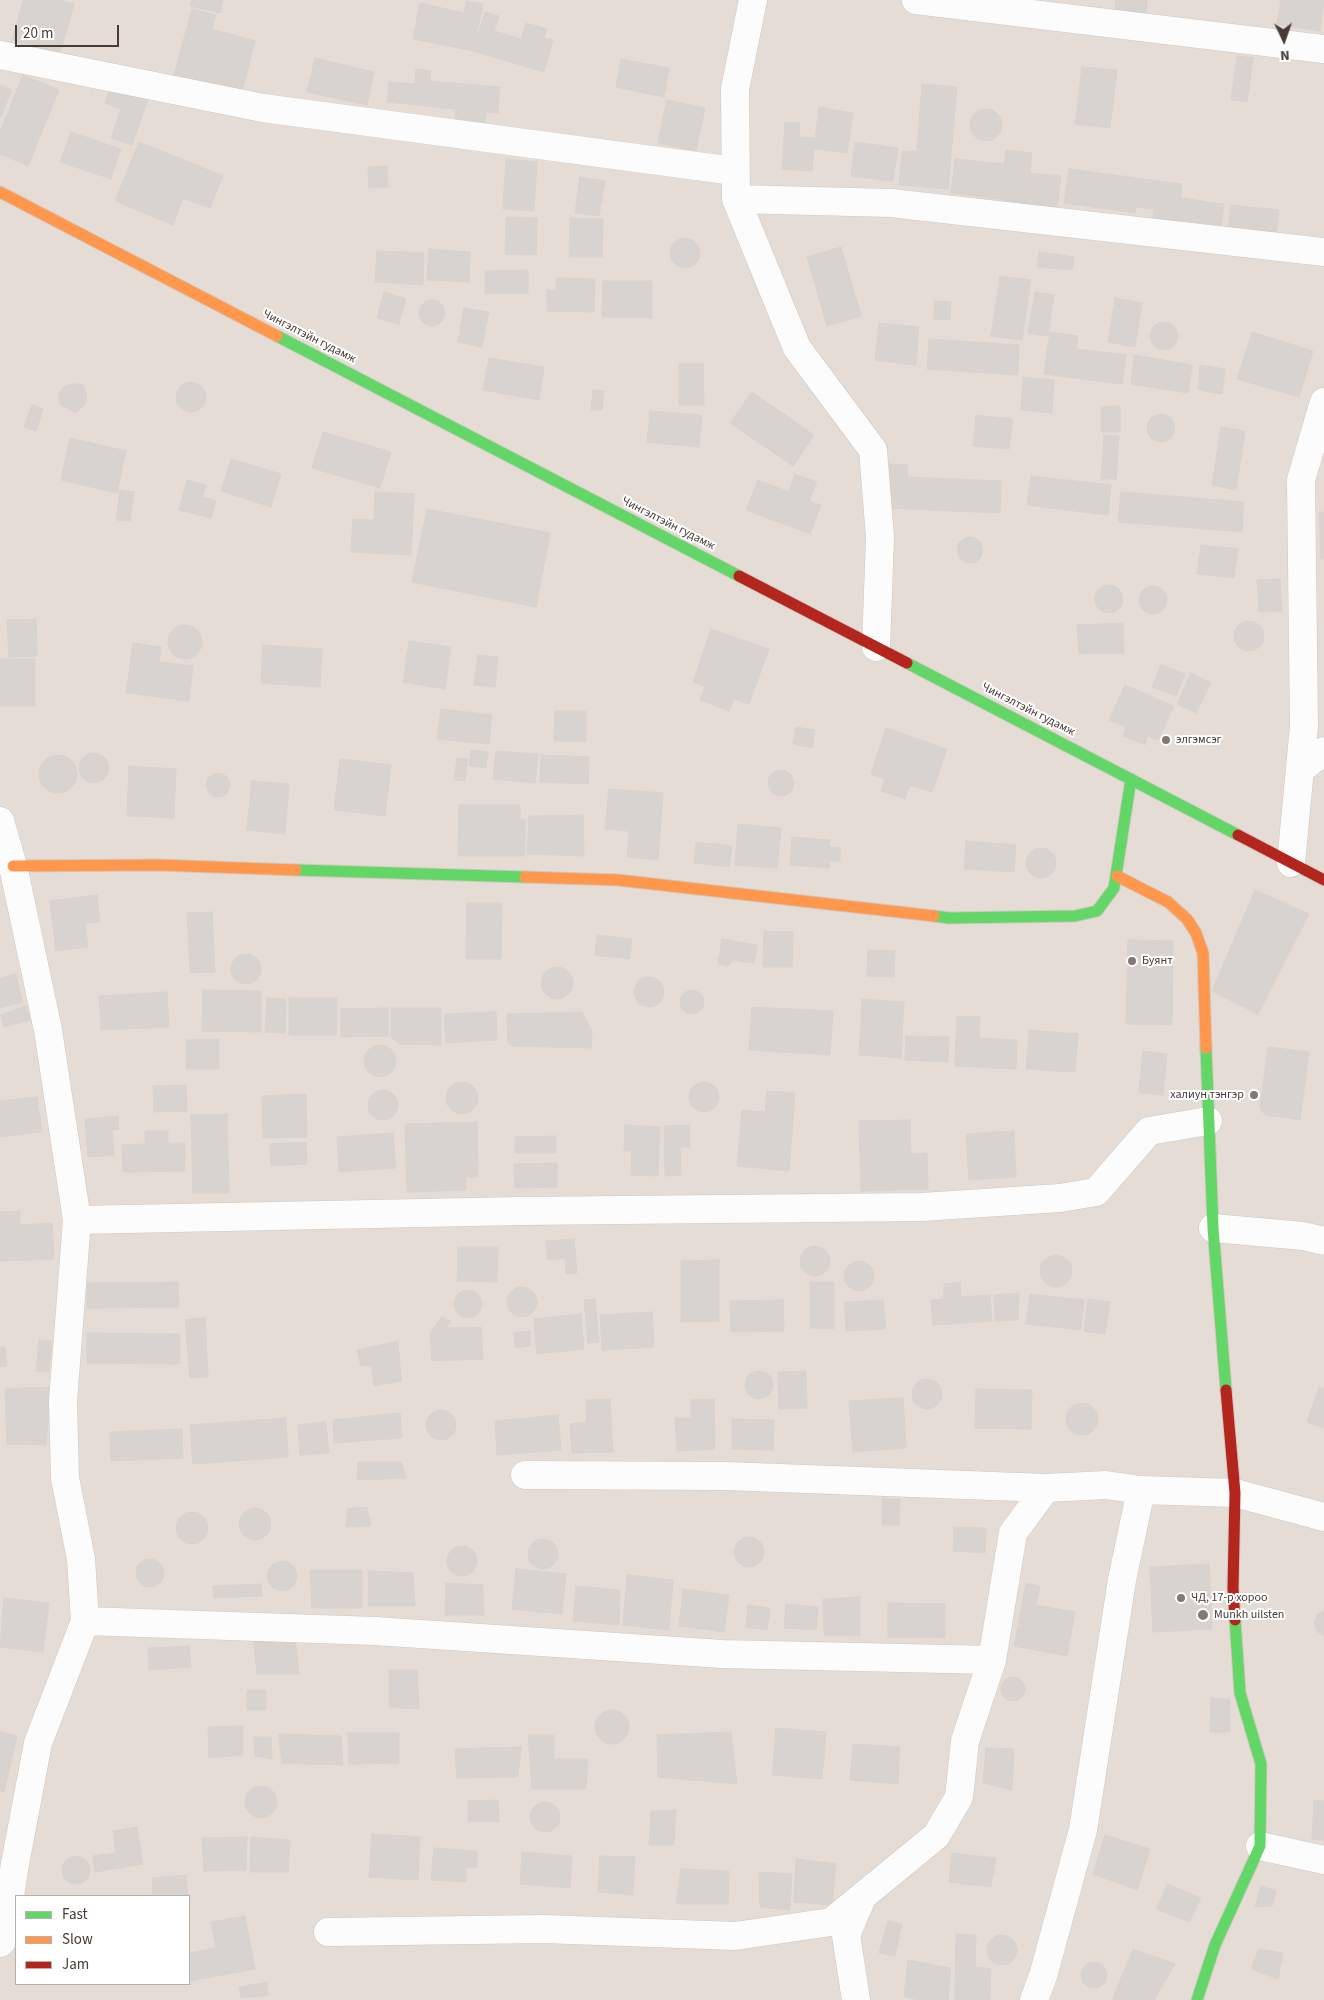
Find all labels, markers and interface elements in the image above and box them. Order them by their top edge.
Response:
scale bar [18,15,121,47]
north arrow [1259,15,1309,65]
text: 20 m [23,23,53,44]
text: N [1280,45,1290,65]
street label: Чингэлтэйн гудамж [260,307,358,367]
street label: Чингэлтэйн гудамж [619,494,717,554]
street label: Чингэлтэйн гудамж [979,680,1077,740]
place label: элгэмсэг [1176,733,1222,747]
marker: элгэмсэг [1160,734,1172,746]
place label: Буянт [1142,954,1173,968]
marker: Буянт [1126,955,1138,967]
place label: халиун тэнгэр [1170,1088,1244,1102]
marker: халиун тэнгэр [1248,1089,1260,1101]
place label: ЧД, 17-р хороо [1191,1591,1267,1605]
marker: ЧД, 17-р хороо [1175,1592,1187,1604]
marker: Munkh uilsten [1196,1608,1210,1622]
place label: Munkh uilsten [1214,1608,1284,1622]
legend [15,1895,190,1985]
text: Fast [62,1904,88,1925]
text: Slow [62,1929,93,1950]
text: Jam [62,1954,89,1975]

